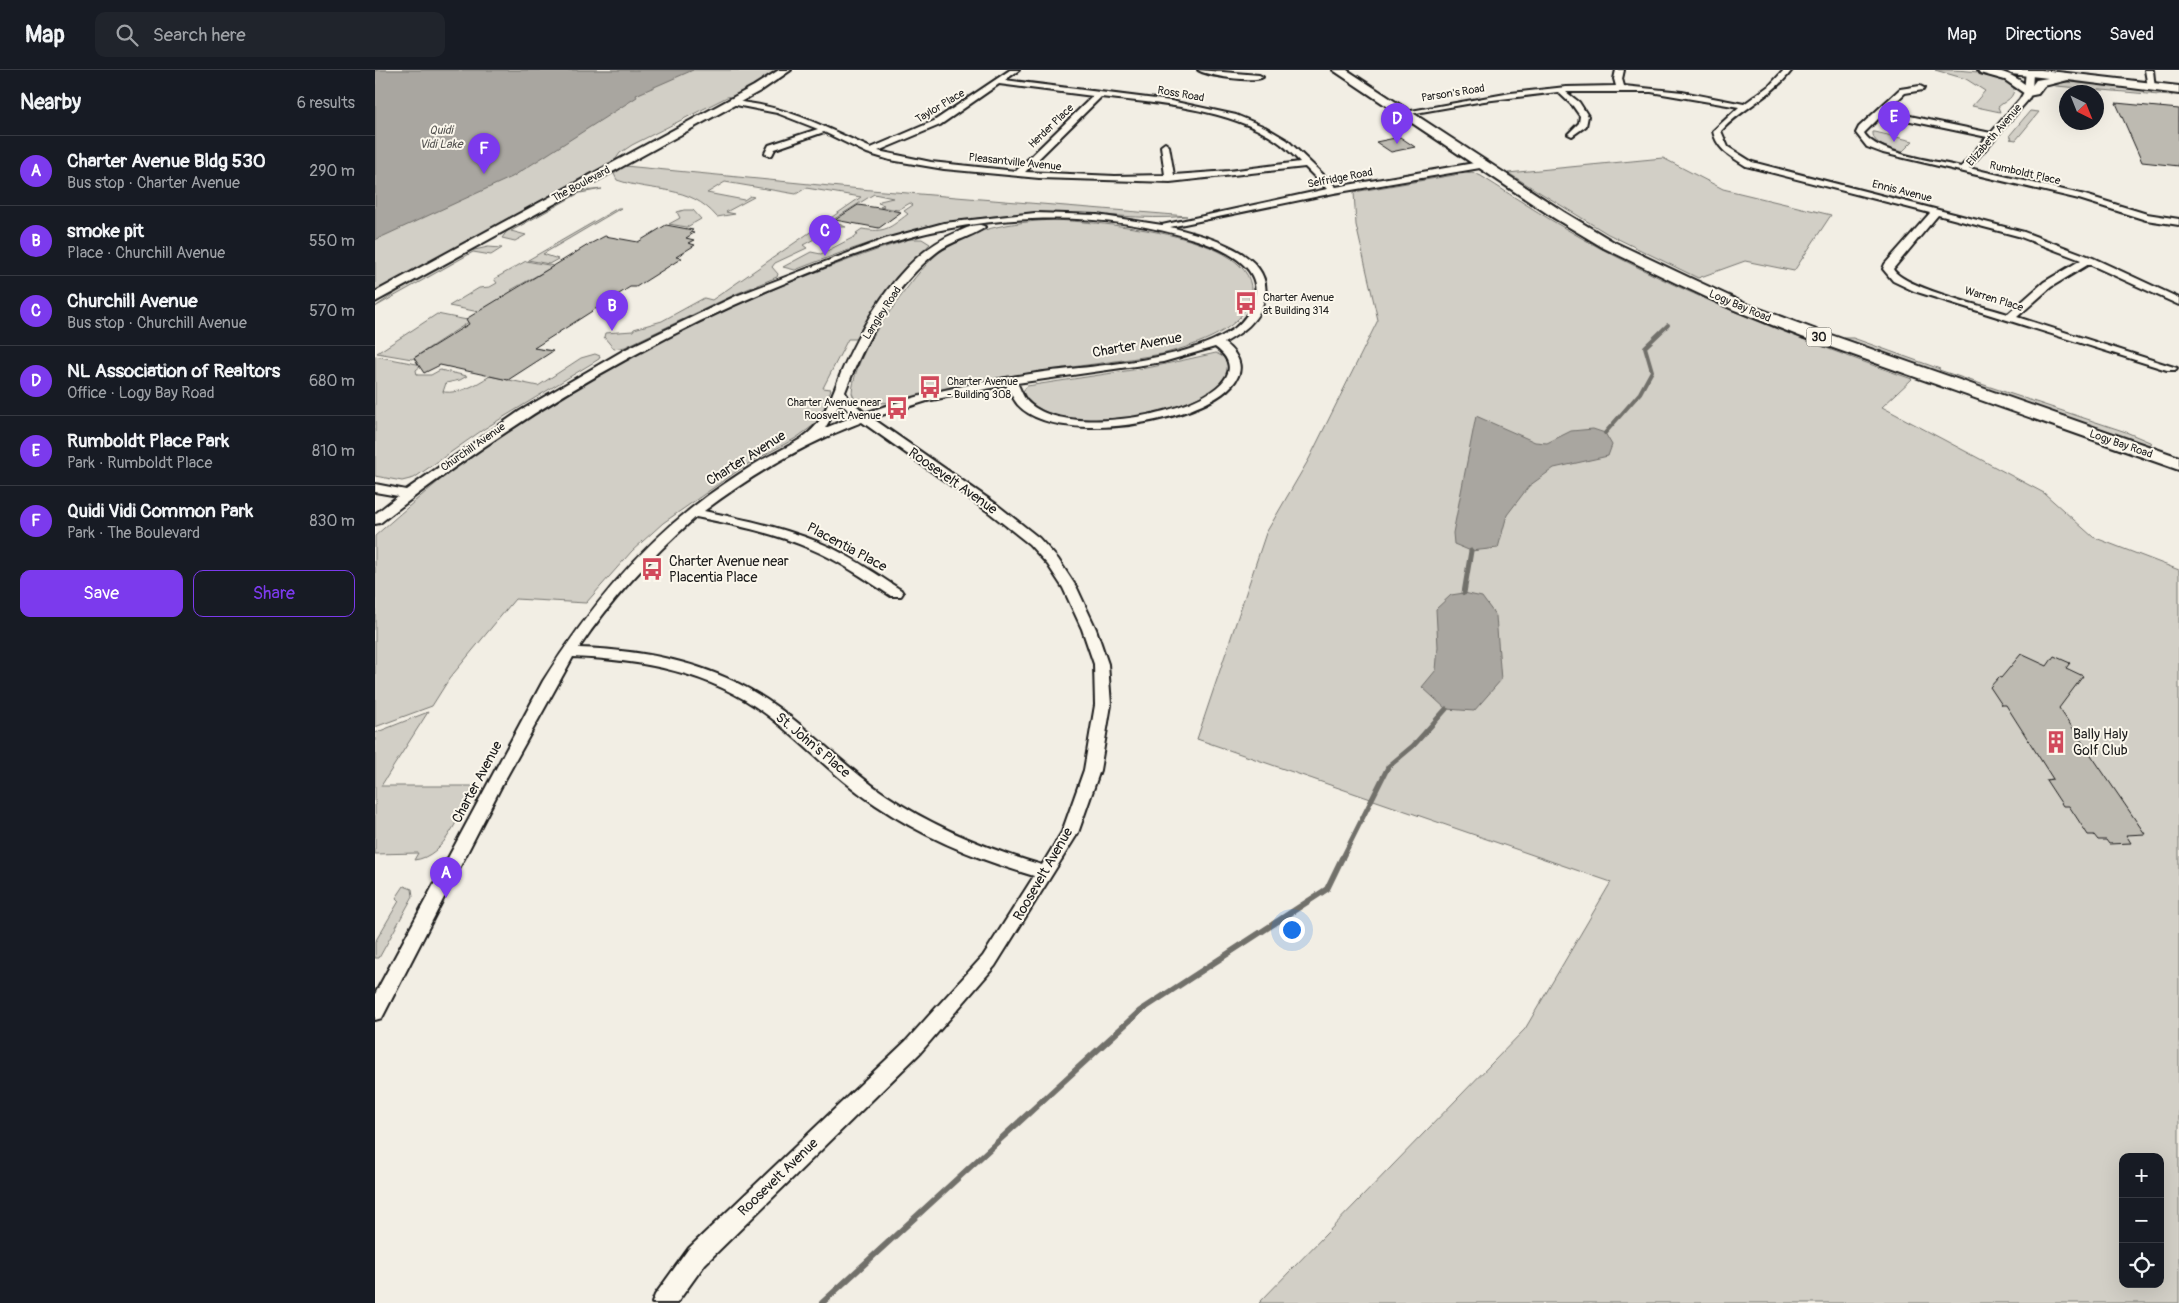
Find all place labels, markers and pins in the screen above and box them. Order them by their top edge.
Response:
pin: E [1878,101,1910,142]
pin: D [1381,103,1413,144]
pin: F [468,133,500,174]
pin: C [809,215,841,256]
pin: B [596,290,628,331]
bus stop icon: Charter Avenue at Building 314 [1233,290,1259,316]
place label: Charter Avenue at Building 314 [1263,291,1335,317]
bus stop icon: Charter Avenue - Building 308 [917,374,943,400]
place label: Charter Avenue - Building 308 [947,375,1019,401]
bus stop icon: Charter Avenue near Roosvelt Avenue [884,395,910,421]
place label: Charter Avenue near Roosvelt Avenue [787,396,882,422]
place label: Charter Avenue near Placentia Place [669,553,789,586]
bus stop icon: Charter Avenue near Placentia Place [639,556,665,582]
place label: Bally Haly Golf Club [2073,726,2128,759]
building icon: Bally Haly Golf Club [2043,729,2069,755]
pin: A [430,857,462,898]

